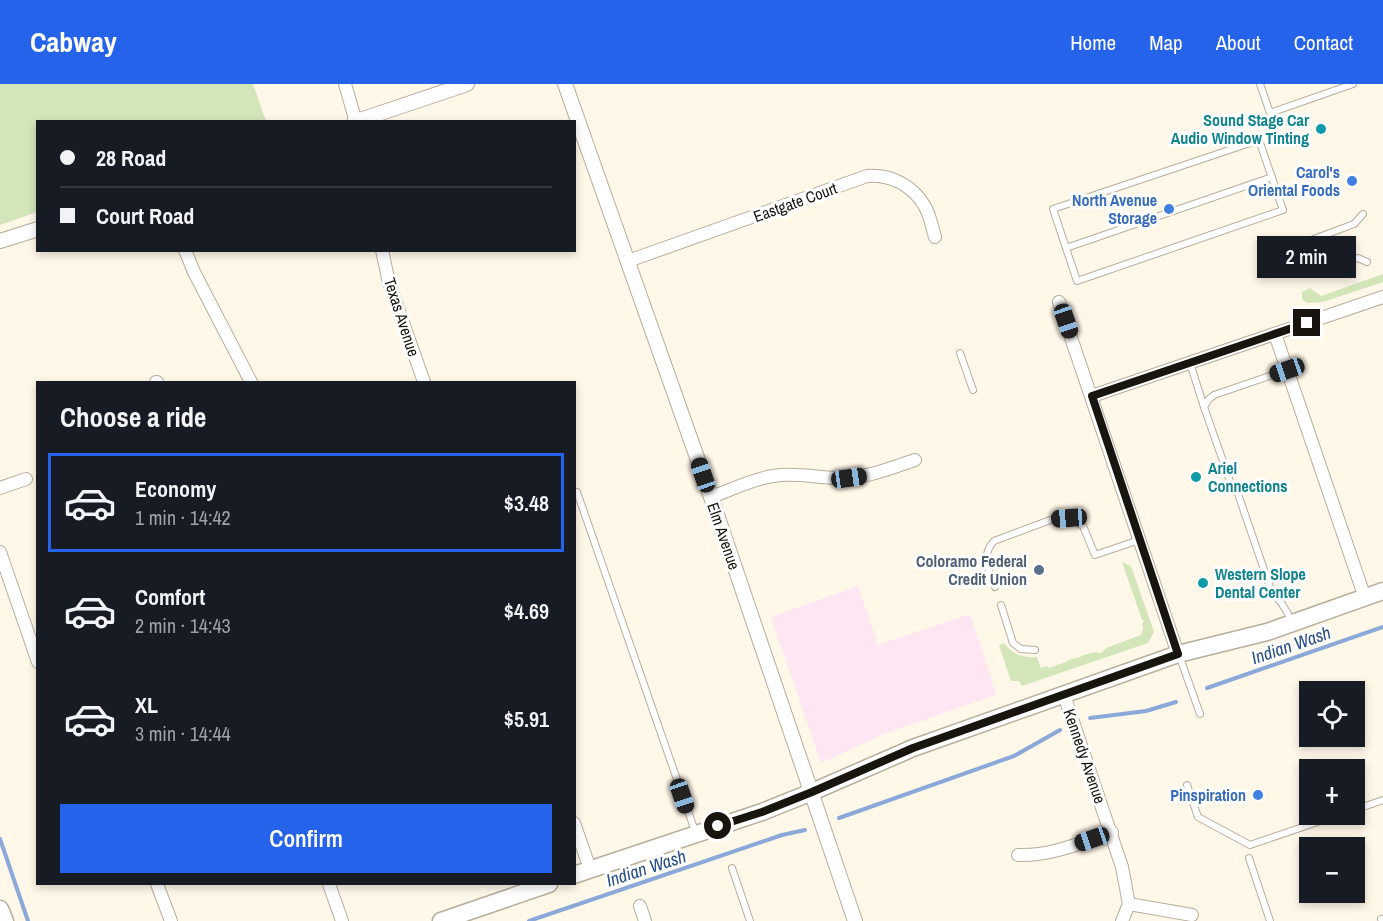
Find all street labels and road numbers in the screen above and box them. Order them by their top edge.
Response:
street label: Eastgate Court [750,177,840,227]
street label: Texas Avenue [379,275,425,359]
street label: Elm Avenue [702,499,746,573]
street label: Kennedy Avenue [1058,706,1112,806]

